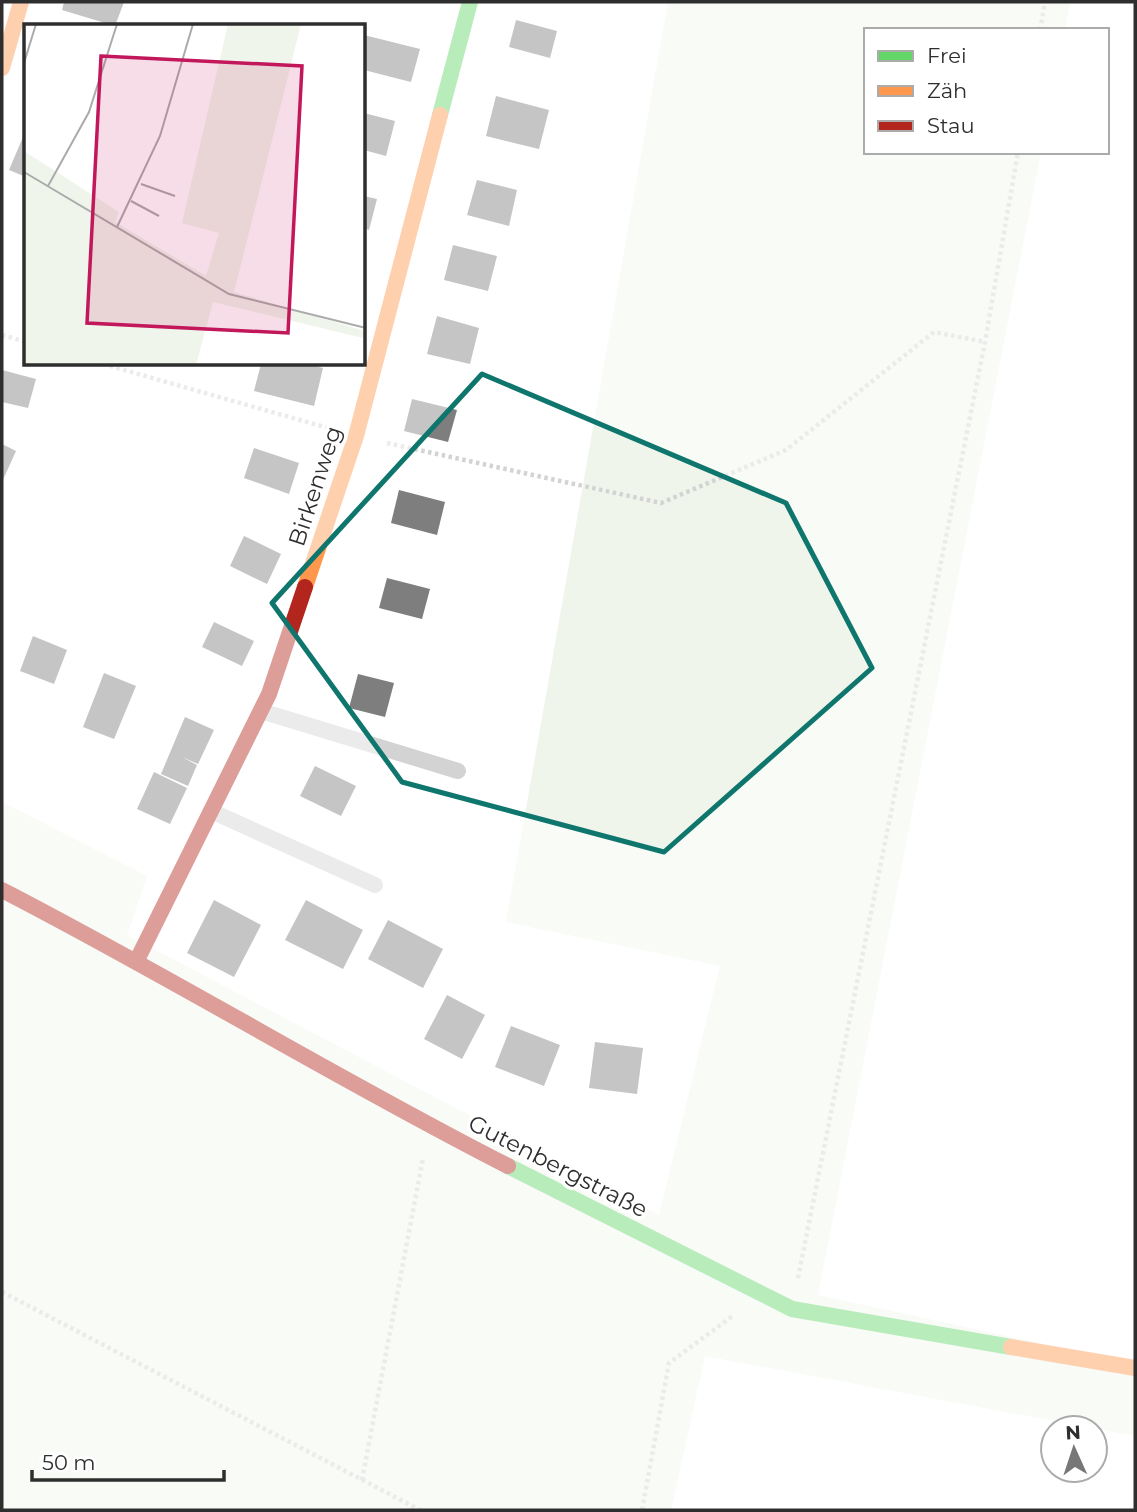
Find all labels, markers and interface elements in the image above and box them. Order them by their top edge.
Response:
inset map [24,24,366,366]
legend [864,28,1109,154]
text: Frei [927,43,967,68]
text: Zäh [927,78,967,103]
text: Stau [927,113,975,138]
street label: Birkenweg [282,422,348,550]
street label: Gutenbergstraße [464,1109,652,1223]
north arrow [1039,1414,1109,1484]
text: N [1065,1421,1081,1444]
scale bar [32,1438,224,1482]
text: 50 m [42,1450,96,1475]

